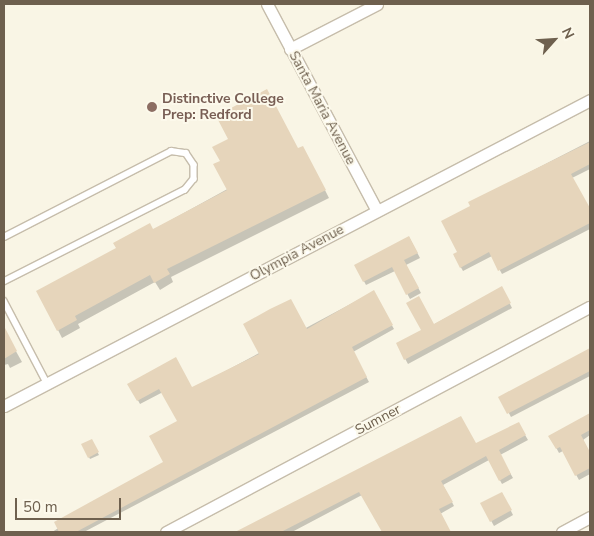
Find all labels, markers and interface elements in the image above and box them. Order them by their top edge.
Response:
north arrow [529,15,579,65]
text: N [557,24,579,42]
street label: Santa Maria Avenue [285,48,359,168]
place label: Distinctive College Prep: Redford [162,91,284,124]
marker: Distinctive College Prep: Redford [146,101,158,113]
street label: Olympia Avenue [247,221,347,285]
street label: Sumner [352,401,404,439]
scale bar [18,488,124,520]
text: 50 m [23,497,58,517]

